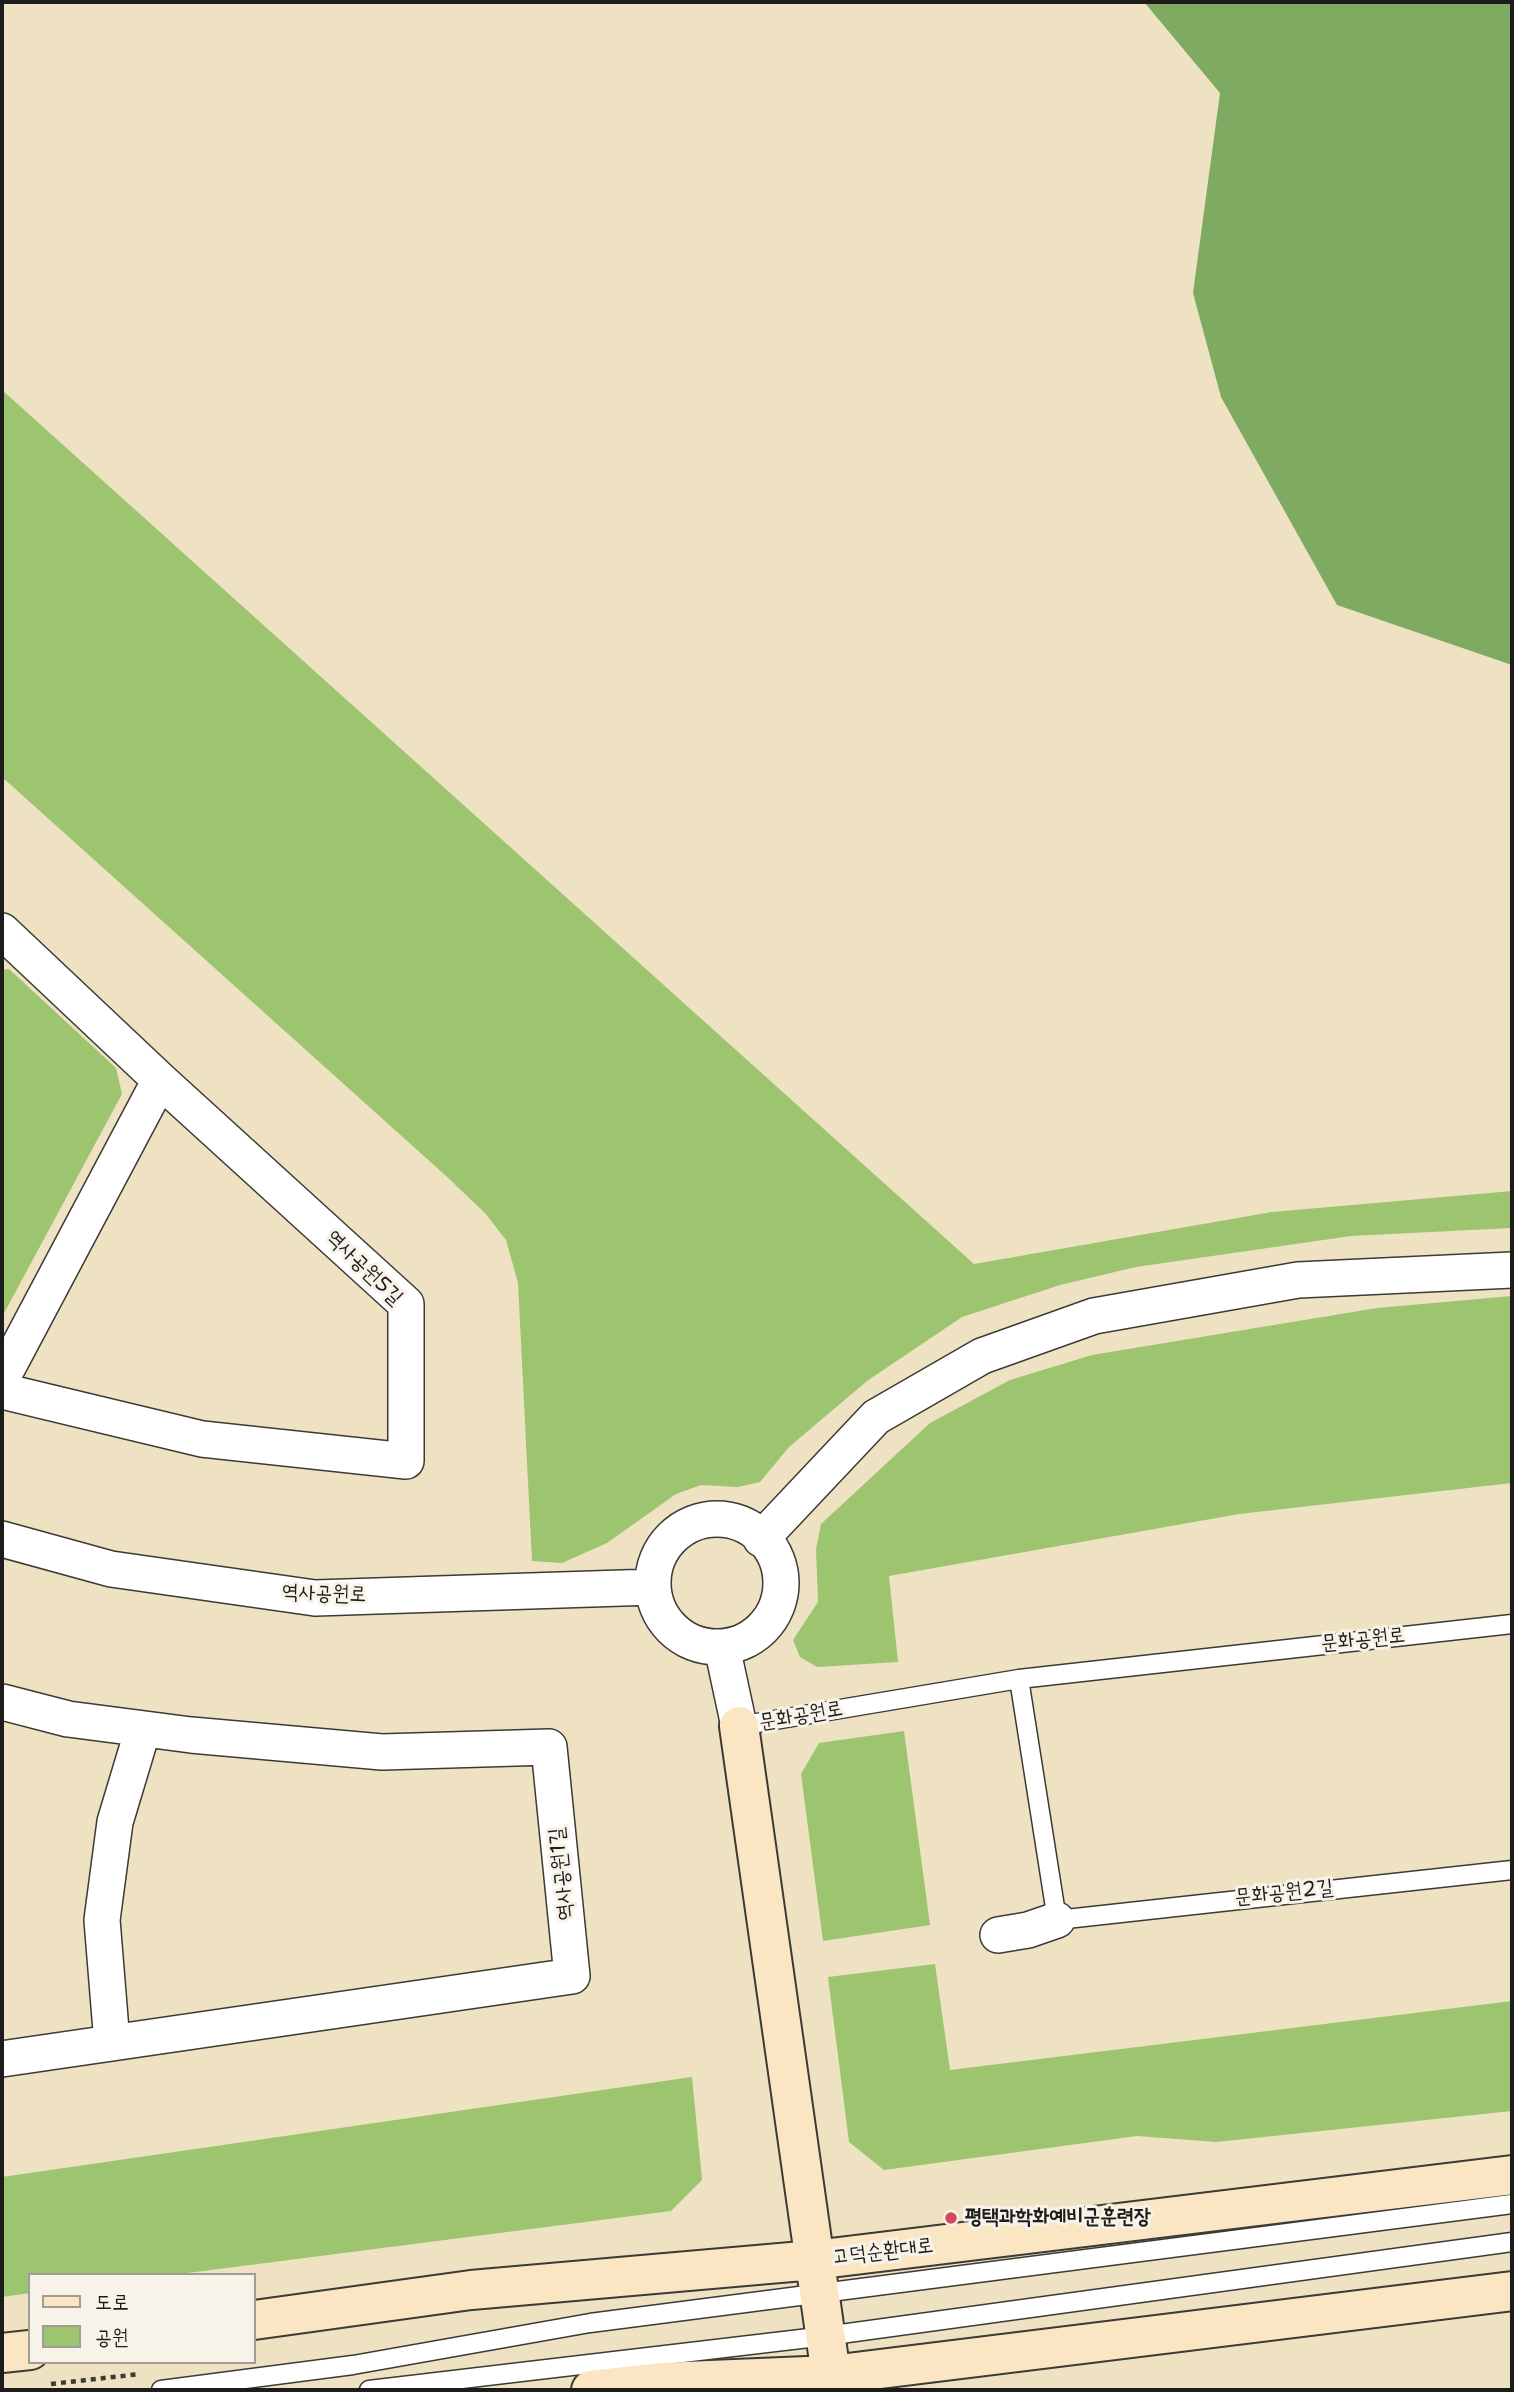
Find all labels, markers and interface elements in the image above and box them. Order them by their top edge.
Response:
street label: 역사공원5길 [320,1225,408,1311]
street label: 역사공원로 [281,1580,367,1608]
street label: 문화공원로 [1320,1623,1406,1657]
street label: 문화공원로 [757,1696,845,1736]
street label: 역사공원1길 [545,1826,579,1922]
street label: 문화공원2길 [1233,1875,1335,1911]
place label: 평택과학화예비군훈련장 [965,2205,1151,2231]
marker: 평택과학화예비군훈련장 [943,2210,959,2226]
street label: 고덕순환대로 [831,2233,935,2271]
legend [28,2273,256,2364]
text: 도로 [95,2288,129,2316]
text: 공원 [95,2323,129,2351]

